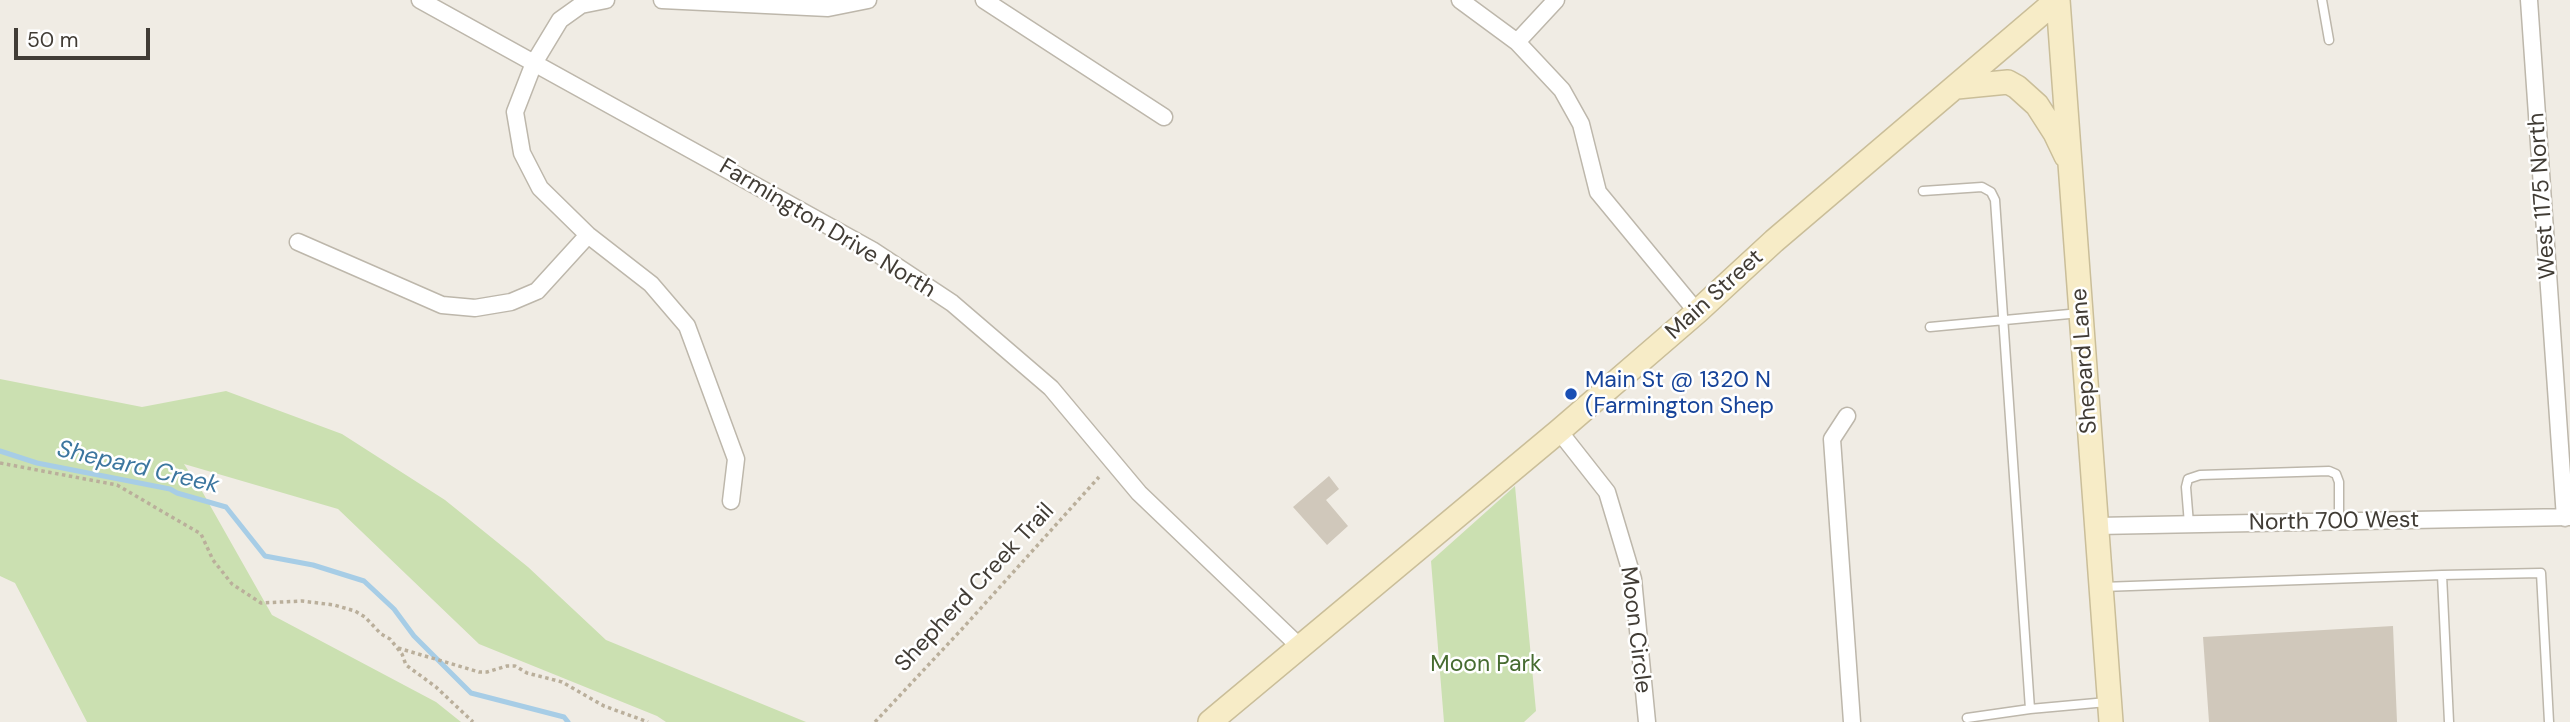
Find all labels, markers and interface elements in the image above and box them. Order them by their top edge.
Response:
scale bar [18,14,154,58]
text: 50 m [27,26,78,54]
street label: West 1175 North [2523,112,2563,280]
street label: Farmington Drive North [714,154,940,304]
street label: Main Street [1660,244,1770,346]
street label: Shepard Lane [2066,287,2104,435]
place label: Main St @ 1320 N (Farmington Shep [1585,367,1774,421]
marker: Main St @ 1320 N (Farmington Shep [1563,386,1579,402]
water label: Shepard Creek [54,435,222,501]
street label: Shepherd Creek Trail [890,498,1060,678]
street label: North 700 West [2249,507,2419,537]
street label: Moon Circle [1614,565,1656,695]
park label: Moon Park [1430,651,1542,679]

